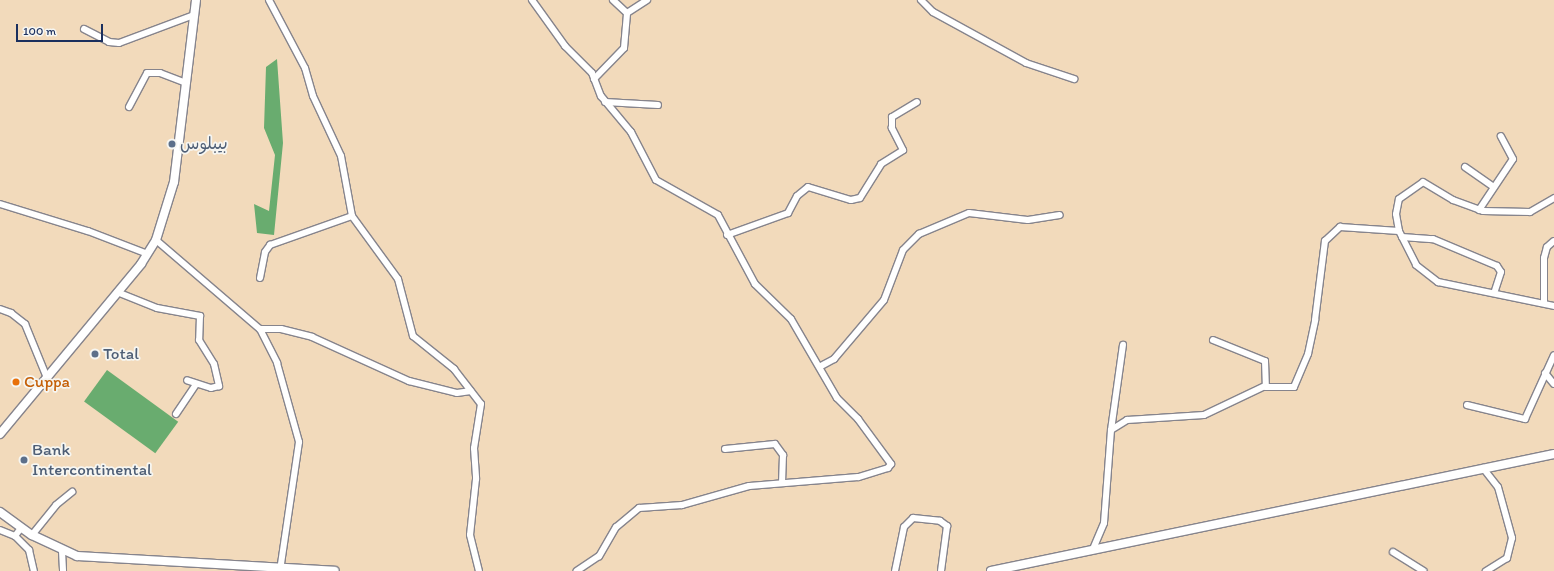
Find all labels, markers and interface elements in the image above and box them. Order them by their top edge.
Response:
scale bar [18,16,105,42]
text: 100 m [23,24,56,38]
place label: بيبلوس [180,134,228,154]
marker: بيبلوس [167,139,177,149]
place label: Total [103,344,139,364]
marker: Total [90,349,100,359]
place label: Cuppa [24,372,70,392]
marker: Cuppa [11,377,21,387]
place label: Bank Intercontinental [32,440,152,480]
marker: Bank Intercontinental [19,455,29,465]

